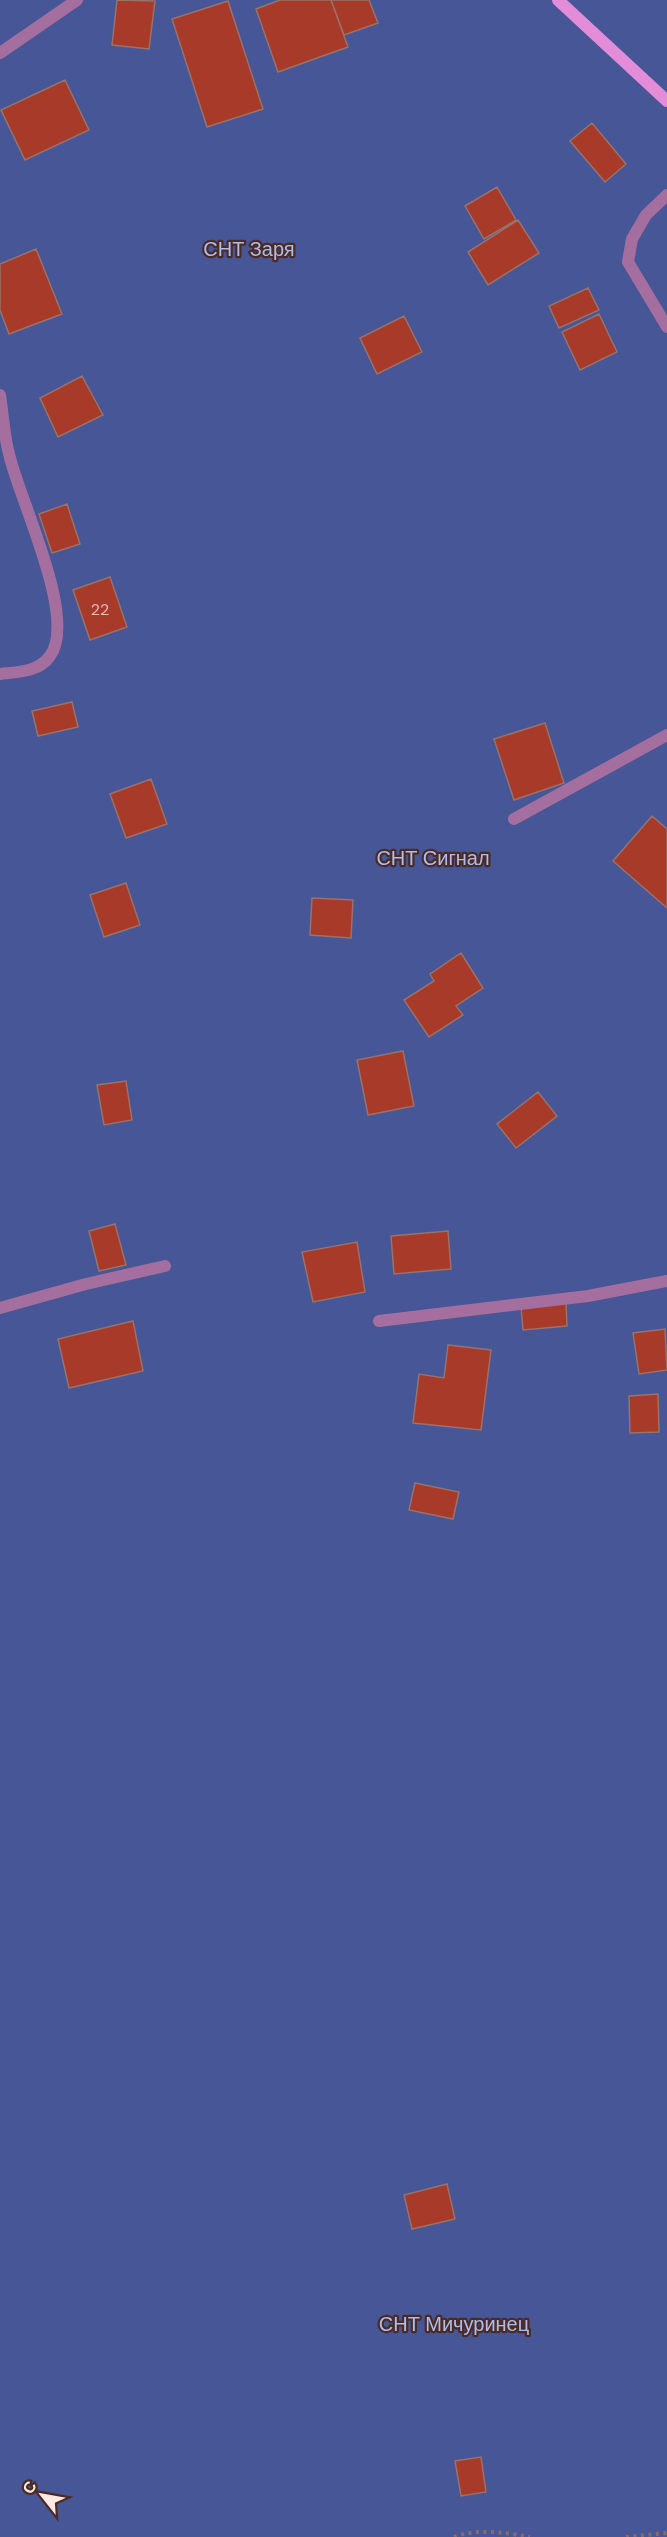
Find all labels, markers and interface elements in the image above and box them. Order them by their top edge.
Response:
park label: СНТ Заря [203,236,295,262]
house number: 22 [91,599,109,620]
park label: СНТ Сигнал [376,845,490,871]
park label: СНТ Мичуринец [379,2311,529,2337]
north arrow [12,2465,72,2525]
text: С [18,2477,42,2498]

